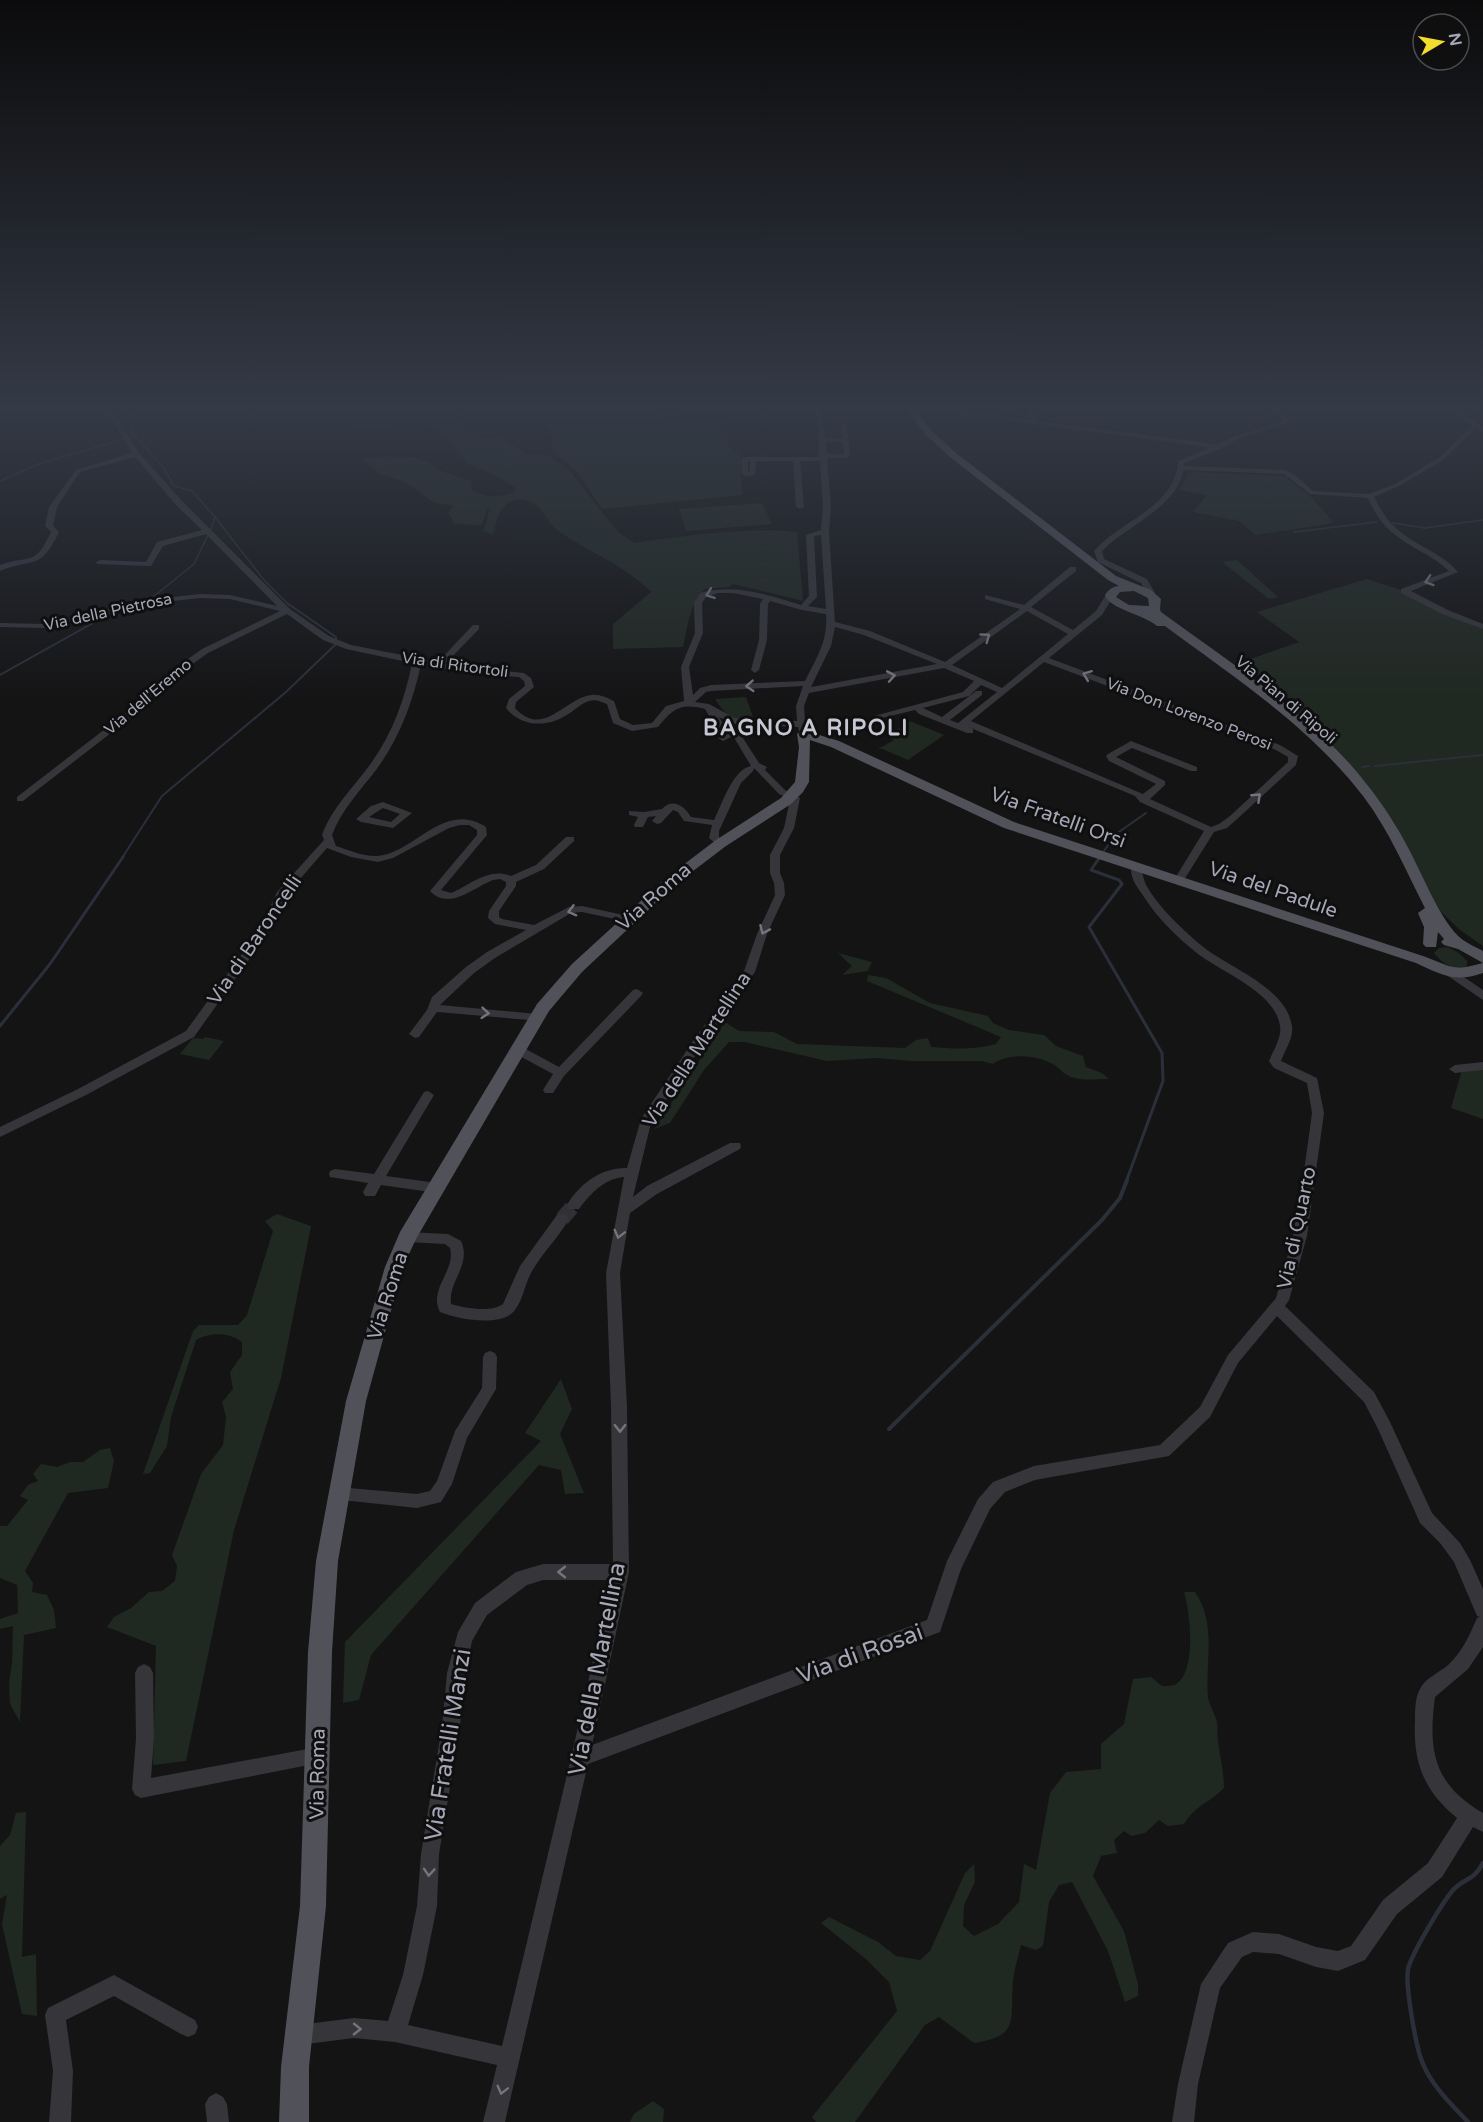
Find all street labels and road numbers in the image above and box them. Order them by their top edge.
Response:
street label: Via della Pietrosa [42,589,174,635]
street label: Via di Ritortoli [401,648,509,682]
street label: Via Pian di Ripoli [1231,652,1341,748]
street label: Via dell'Eremo [100,655,196,739]
street label: Via Don Lorenzo Perosi [1103,673,1275,755]
street label: Via Fratelli Orsi [987,782,1129,854]
street label: Via del Padule [1206,857,1340,923]
street label: Via Roma [612,858,696,936]
street label: Via di Baroncelli [203,870,307,1010]
street label: Via della Martellina [638,968,756,1132]
street label: Via di Quarto [1272,1165,1322,1291]
street label: Via Roma [363,1249,413,1343]
street label: Via della Martellina [562,1560,632,1778]
street label: Via di Rosai [793,1618,927,1690]
street label: Via Fratelli Manzi [418,1647,478,1843]
street label: Via Roma [305,1728,331,1820]

